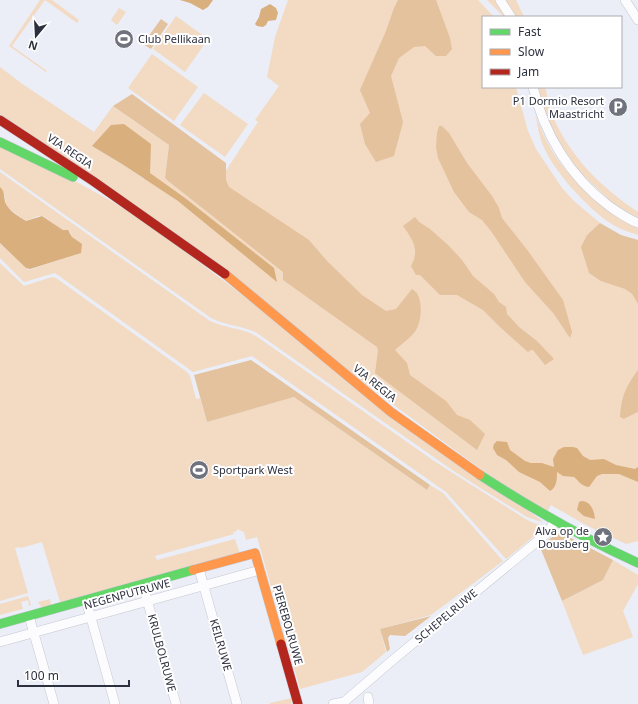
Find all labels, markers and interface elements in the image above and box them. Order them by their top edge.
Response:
north arrow [16,16,56,56]
legend [482,16,622,88]
text: Fast [518,23,542,40]
sports icon: Club Pellikaan [113,28,135,50]
place label: Club Pellikaan [138,31,211,46]
text: N [26,37,39,55]
text: Slow [518,43,545,60]
text: Jam [517,63,539,80]
place label: P1 Dormio Resort Maastricht [513,93,604,121]
parking icon: P1 Dormio Resort Maastricht [607,96,629,118]
street label: VIA REGIA [45,130,97,172]
street label: VIA REGIA [350,360,401,405]
sports icon: Sportpark West [188,459,210,481]
place label: Sportpark West [213,462,293,477]
place label: Alva op de Dousberg [535,523,589,551]
place icon: Alva op de Dousberg [592,526,614,548]
street label: NEGENPUTRUWE [82,575,172,612]
street label: PIEREBOLRUWE [270,583,307,666]
street label: SCHEPELRUWE [411,585,480,646]
street label: KRULBOLRUWE [145,612,180,694]
street label: KEILRUWE [207,617,236,673]
scale bar [18,662,129,688]
text: 100 m [24,667,59,684]

